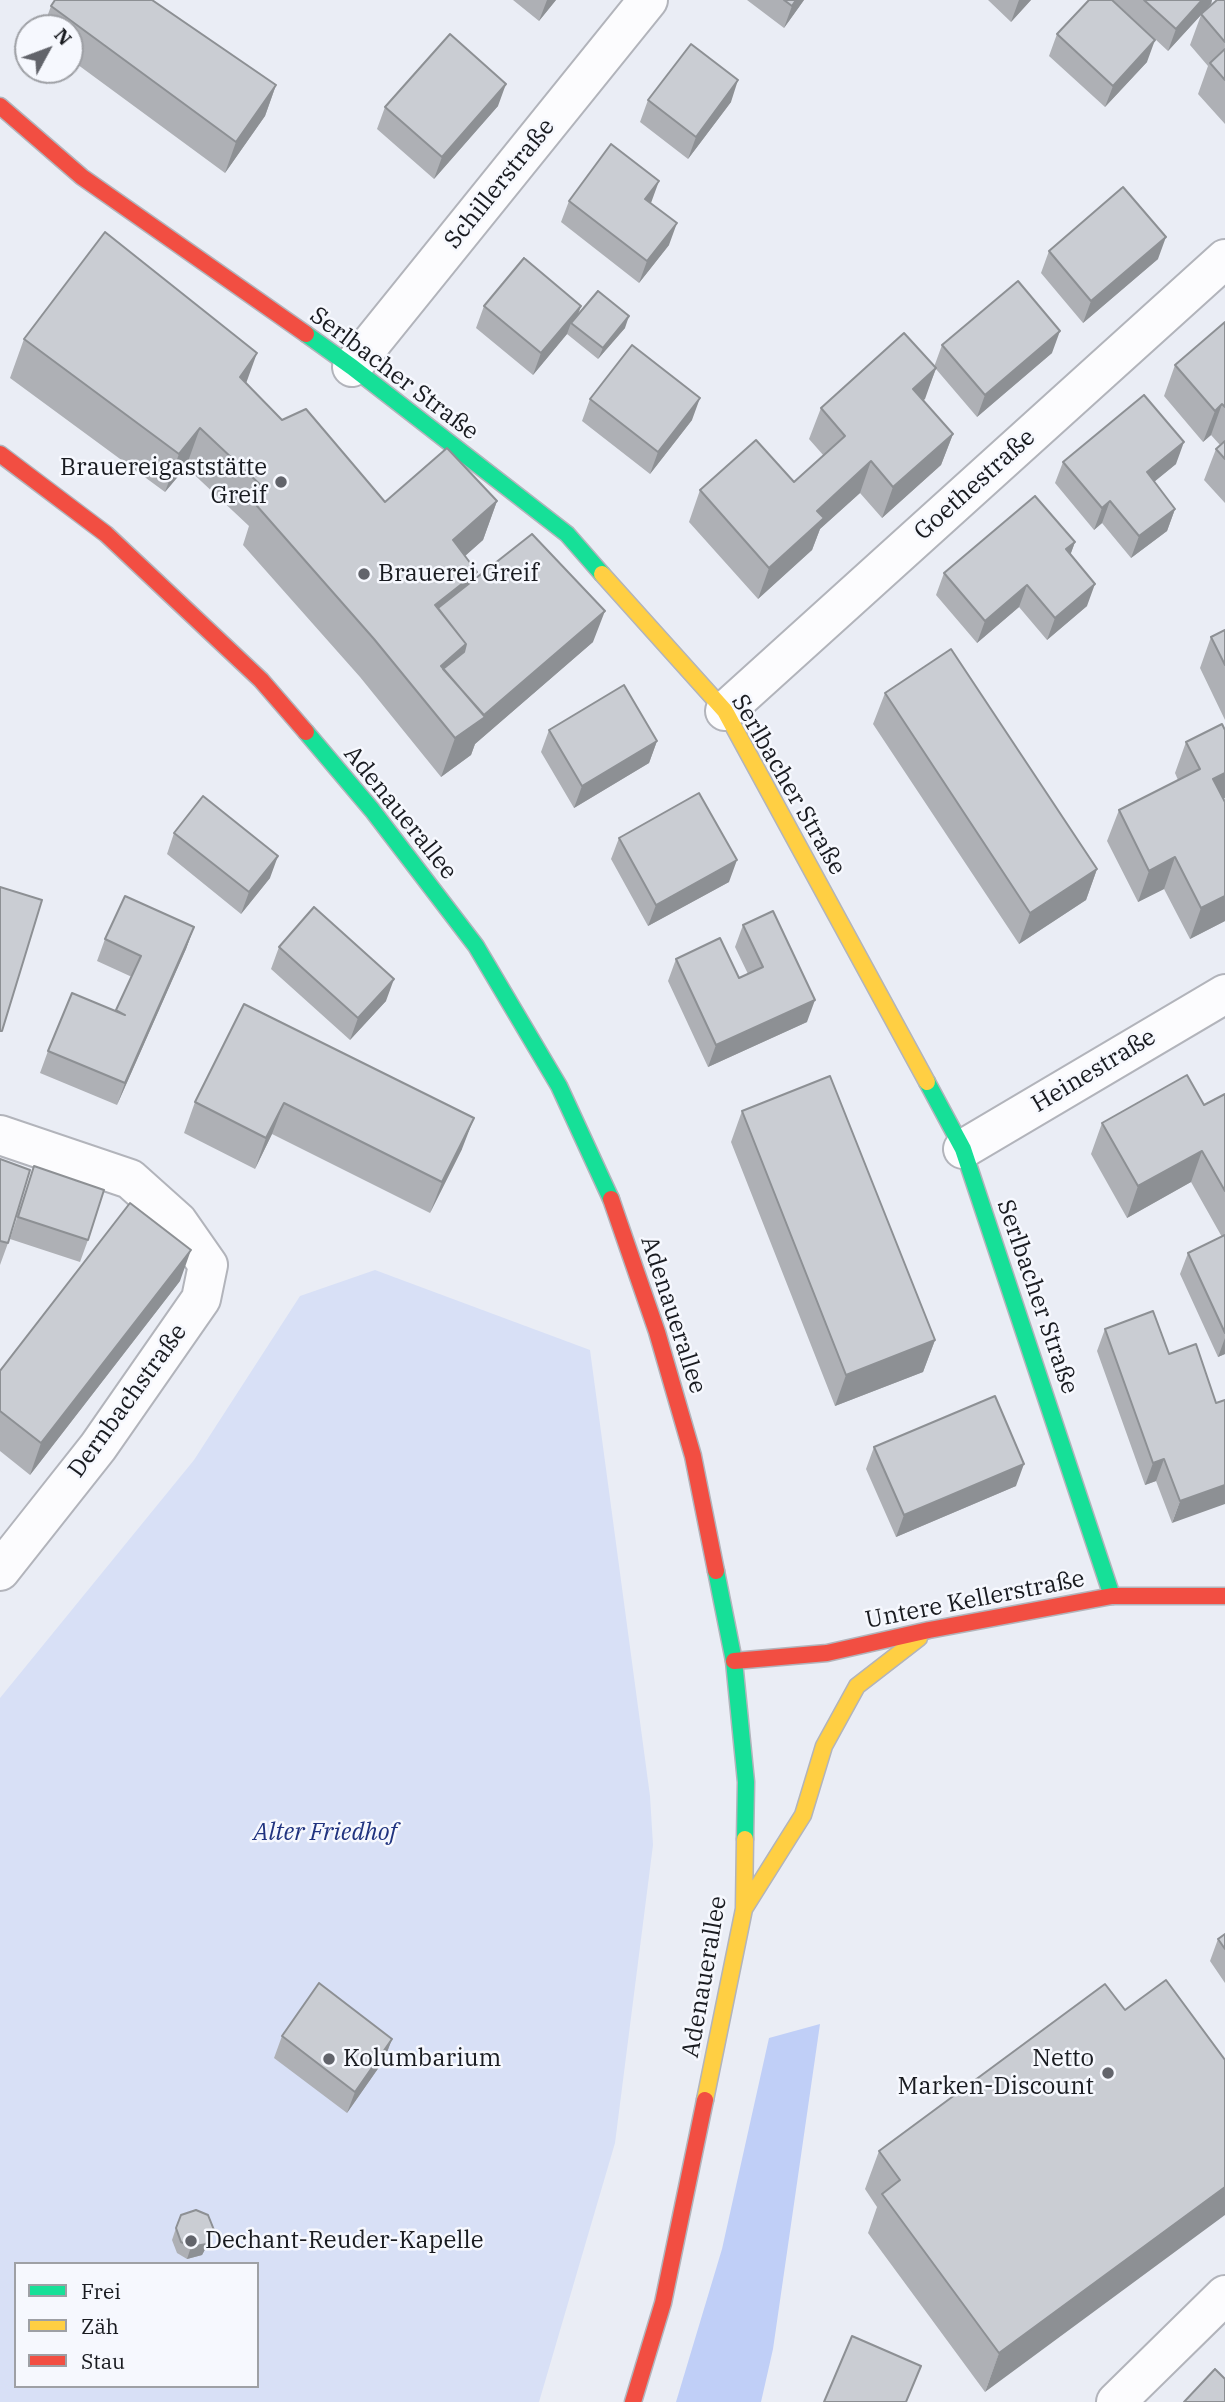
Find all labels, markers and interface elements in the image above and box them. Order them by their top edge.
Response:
north arrow [14,14,84,84]
text: N [49,23,77,50]
street label: Schillerstraße [439,113,561,255]
street label: Serlbacher Straße [304,301,484,447]
street label: Goethestraße [909,423,1041,547]
place label: Brauereigaststätte Greif [60,454,267,510]
marker: Brauereigaststätte Greif [273,474,289,490]
place label: Brauerei Greif [378,560,539,588]
marker: Brauerei Greif [356,566,372,582]
street label: Serlbacher Straße [725,690,851,880]
street label: Adenauerallee [337,740,463,886]
street label: Heinestraße [1027,1023,1161,1119]
street label: Serlbacher Straße [990,1196,1084,1398]
street label: Adenauerallee [634,1233,712,1397]
street label: Dernbachstraße [63,1319,193,1483]
street label: Untere Kellerstraße [863,1565,1087,1635]
park label: Alter Friedhof [253,1819,397,1847]
street label: Adenauerallee [677,1894,733,2060]
place label: Kolumbarium [343,2045,501,2073]
place label: Netto Marken-Discount [897,2045,1094,2101]
marker: Kolumbarium [321,2051,337,2067]
marker: Netto Marken-Discount [1100,2065,1116,2081]
place label: Dechant-Reuder-Kapelle [205,2227,484,2255]
marker: Dechant-Reuder-Kapelle [183,2233,199,2249]
legend [14,2262,259,2388]
text: Frei [81,2277,121,2305]
text: Zäh [81,2312,119,2340]
text: Stau [81,2347,125,2375]

